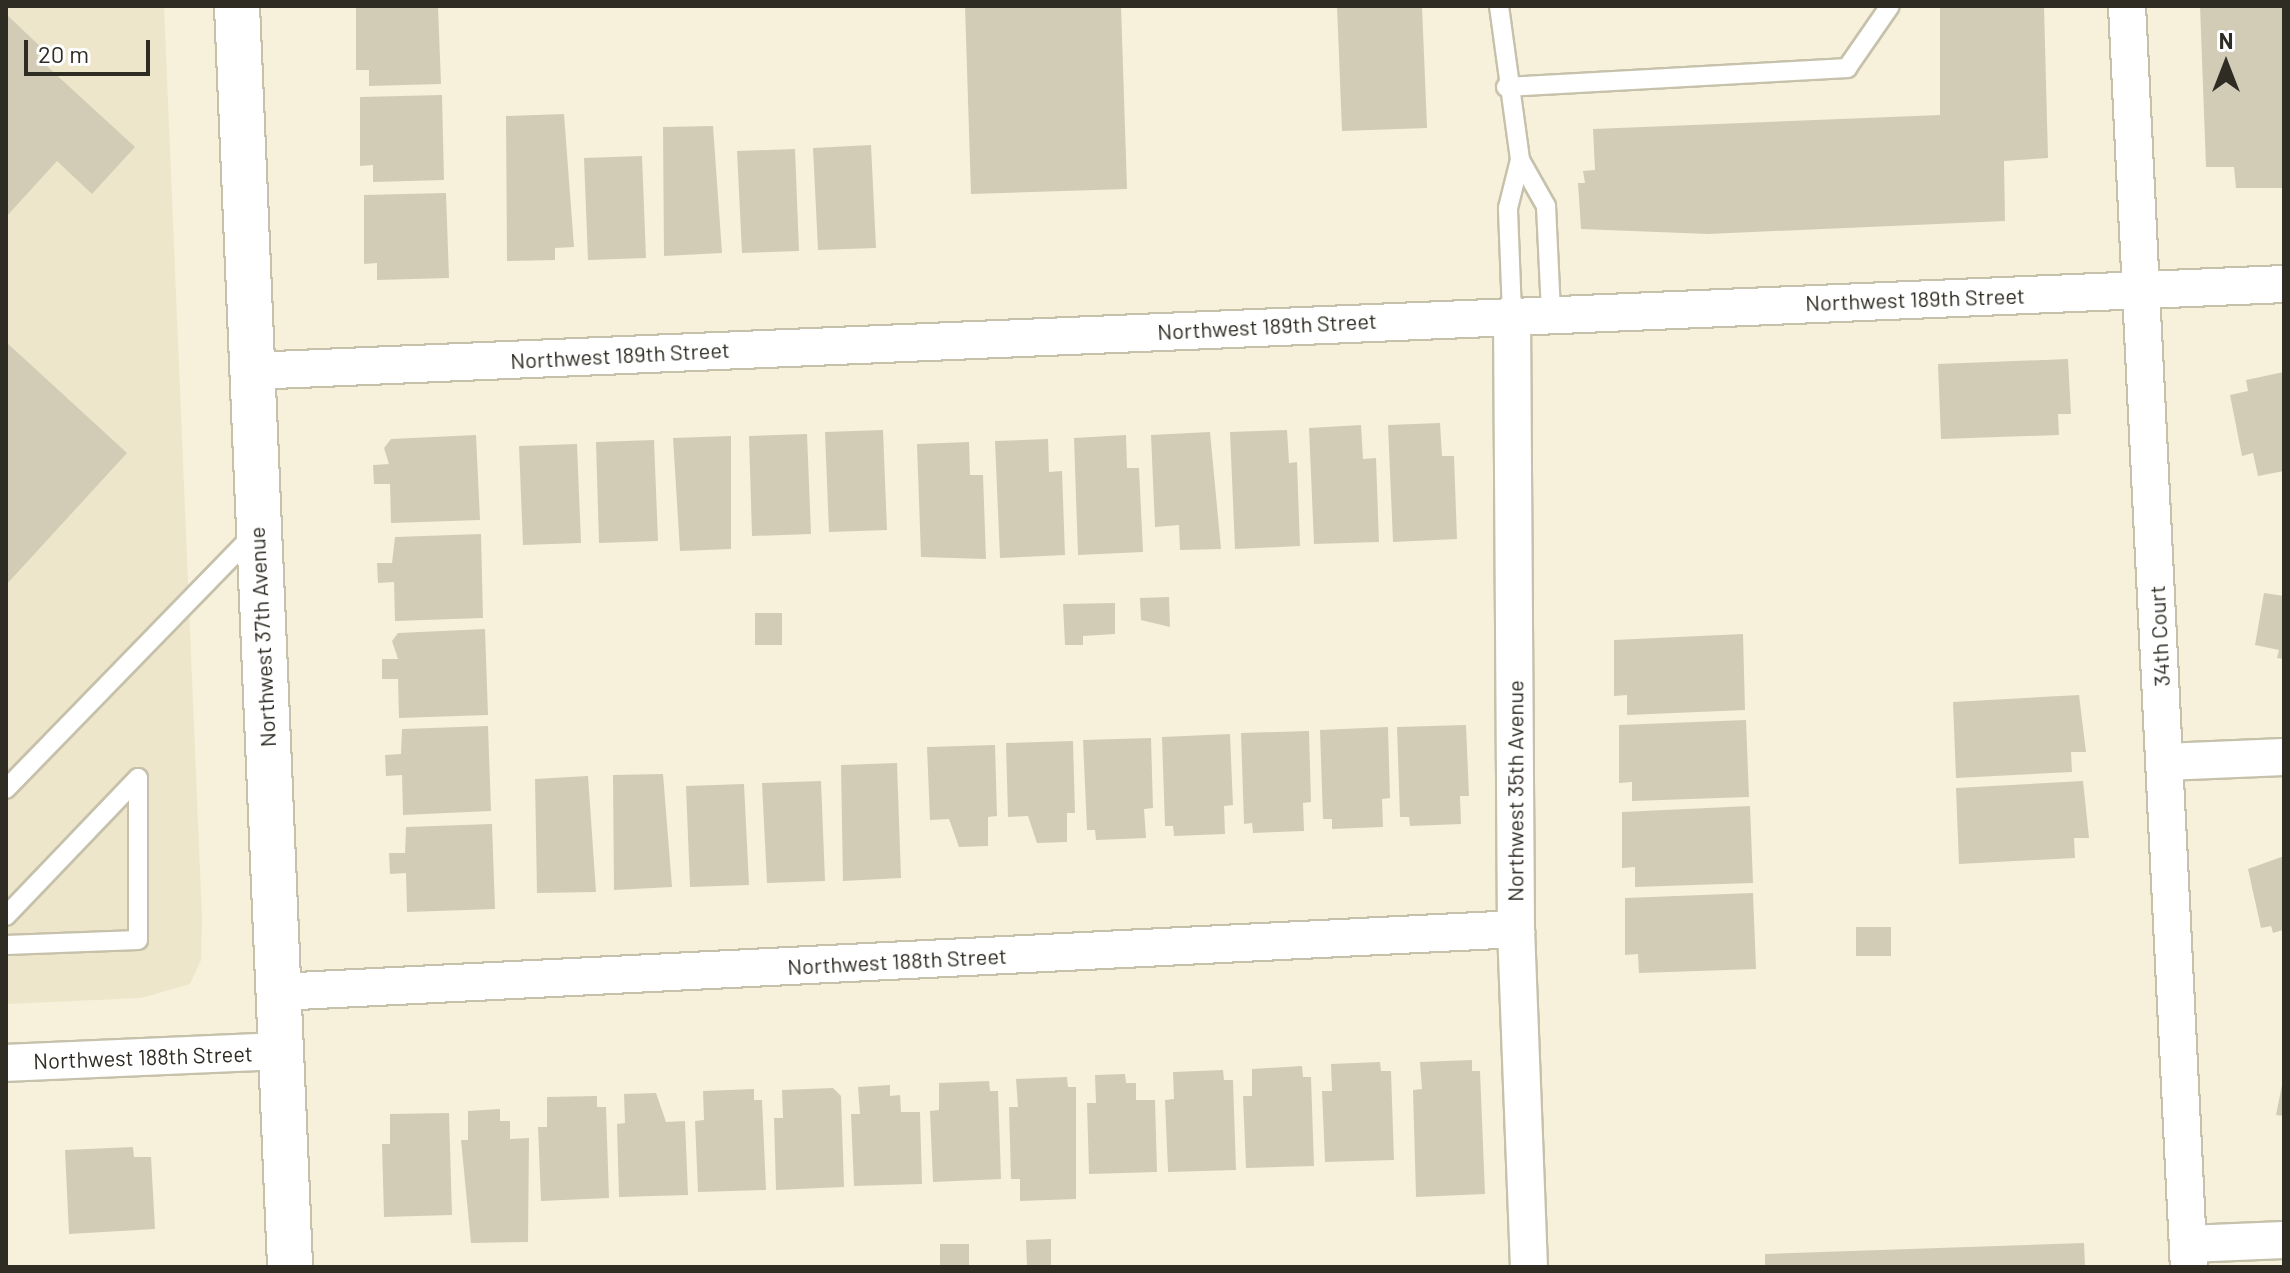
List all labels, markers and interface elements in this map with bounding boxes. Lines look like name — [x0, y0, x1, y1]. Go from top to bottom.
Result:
scale bar — [28, 24, 154, 74]
north arrow — [2186, 24, 2266, 104]
text: N — [2219, 27, 2233, 53]
text: 20 m — [38, 39, 89, 68]
street label: Northwest 189th Street — [1805, 282, 2025, 316]
street label: Northwest 189th Street — [1157, 307, 1377, 345]
street label: Northwest 189th Street — [510, 336, 730, 374]
street label: Northwest 37th Avenue — [243, 526, 281, 748]
street label: 34th Court — [2143, 585, 2175, 687]
street label: Northwest 35th Avenue — [1502, 680, 1528, 902]
street label: Northwest 188th Street — [787, 942, 1007, 980]
street label: Northwest 188th Street — [33, 1040, 253, 1074]

